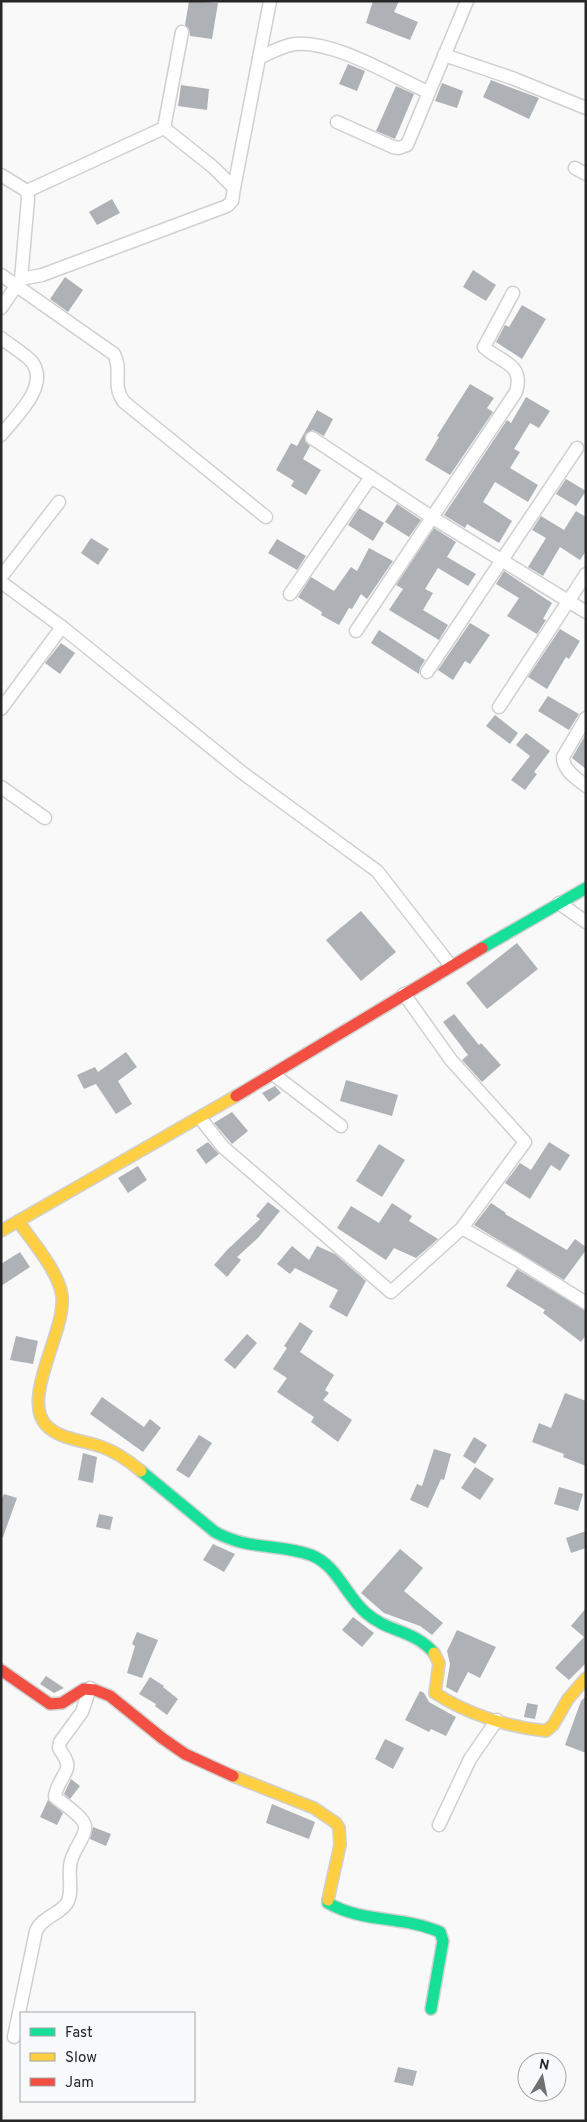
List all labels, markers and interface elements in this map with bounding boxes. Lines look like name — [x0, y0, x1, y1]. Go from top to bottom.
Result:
legend — [20, 2012, 195, 2102]
text: Fast — [65, 2024, 93, 2043]
text: Slow — [65, 2049, 97, 2068]
north arrow — [517, 2052, 567, 2102]
text: N — [538, 2056, 550, 2075]
text: Jam — [65, 2074, 94, 2093]

